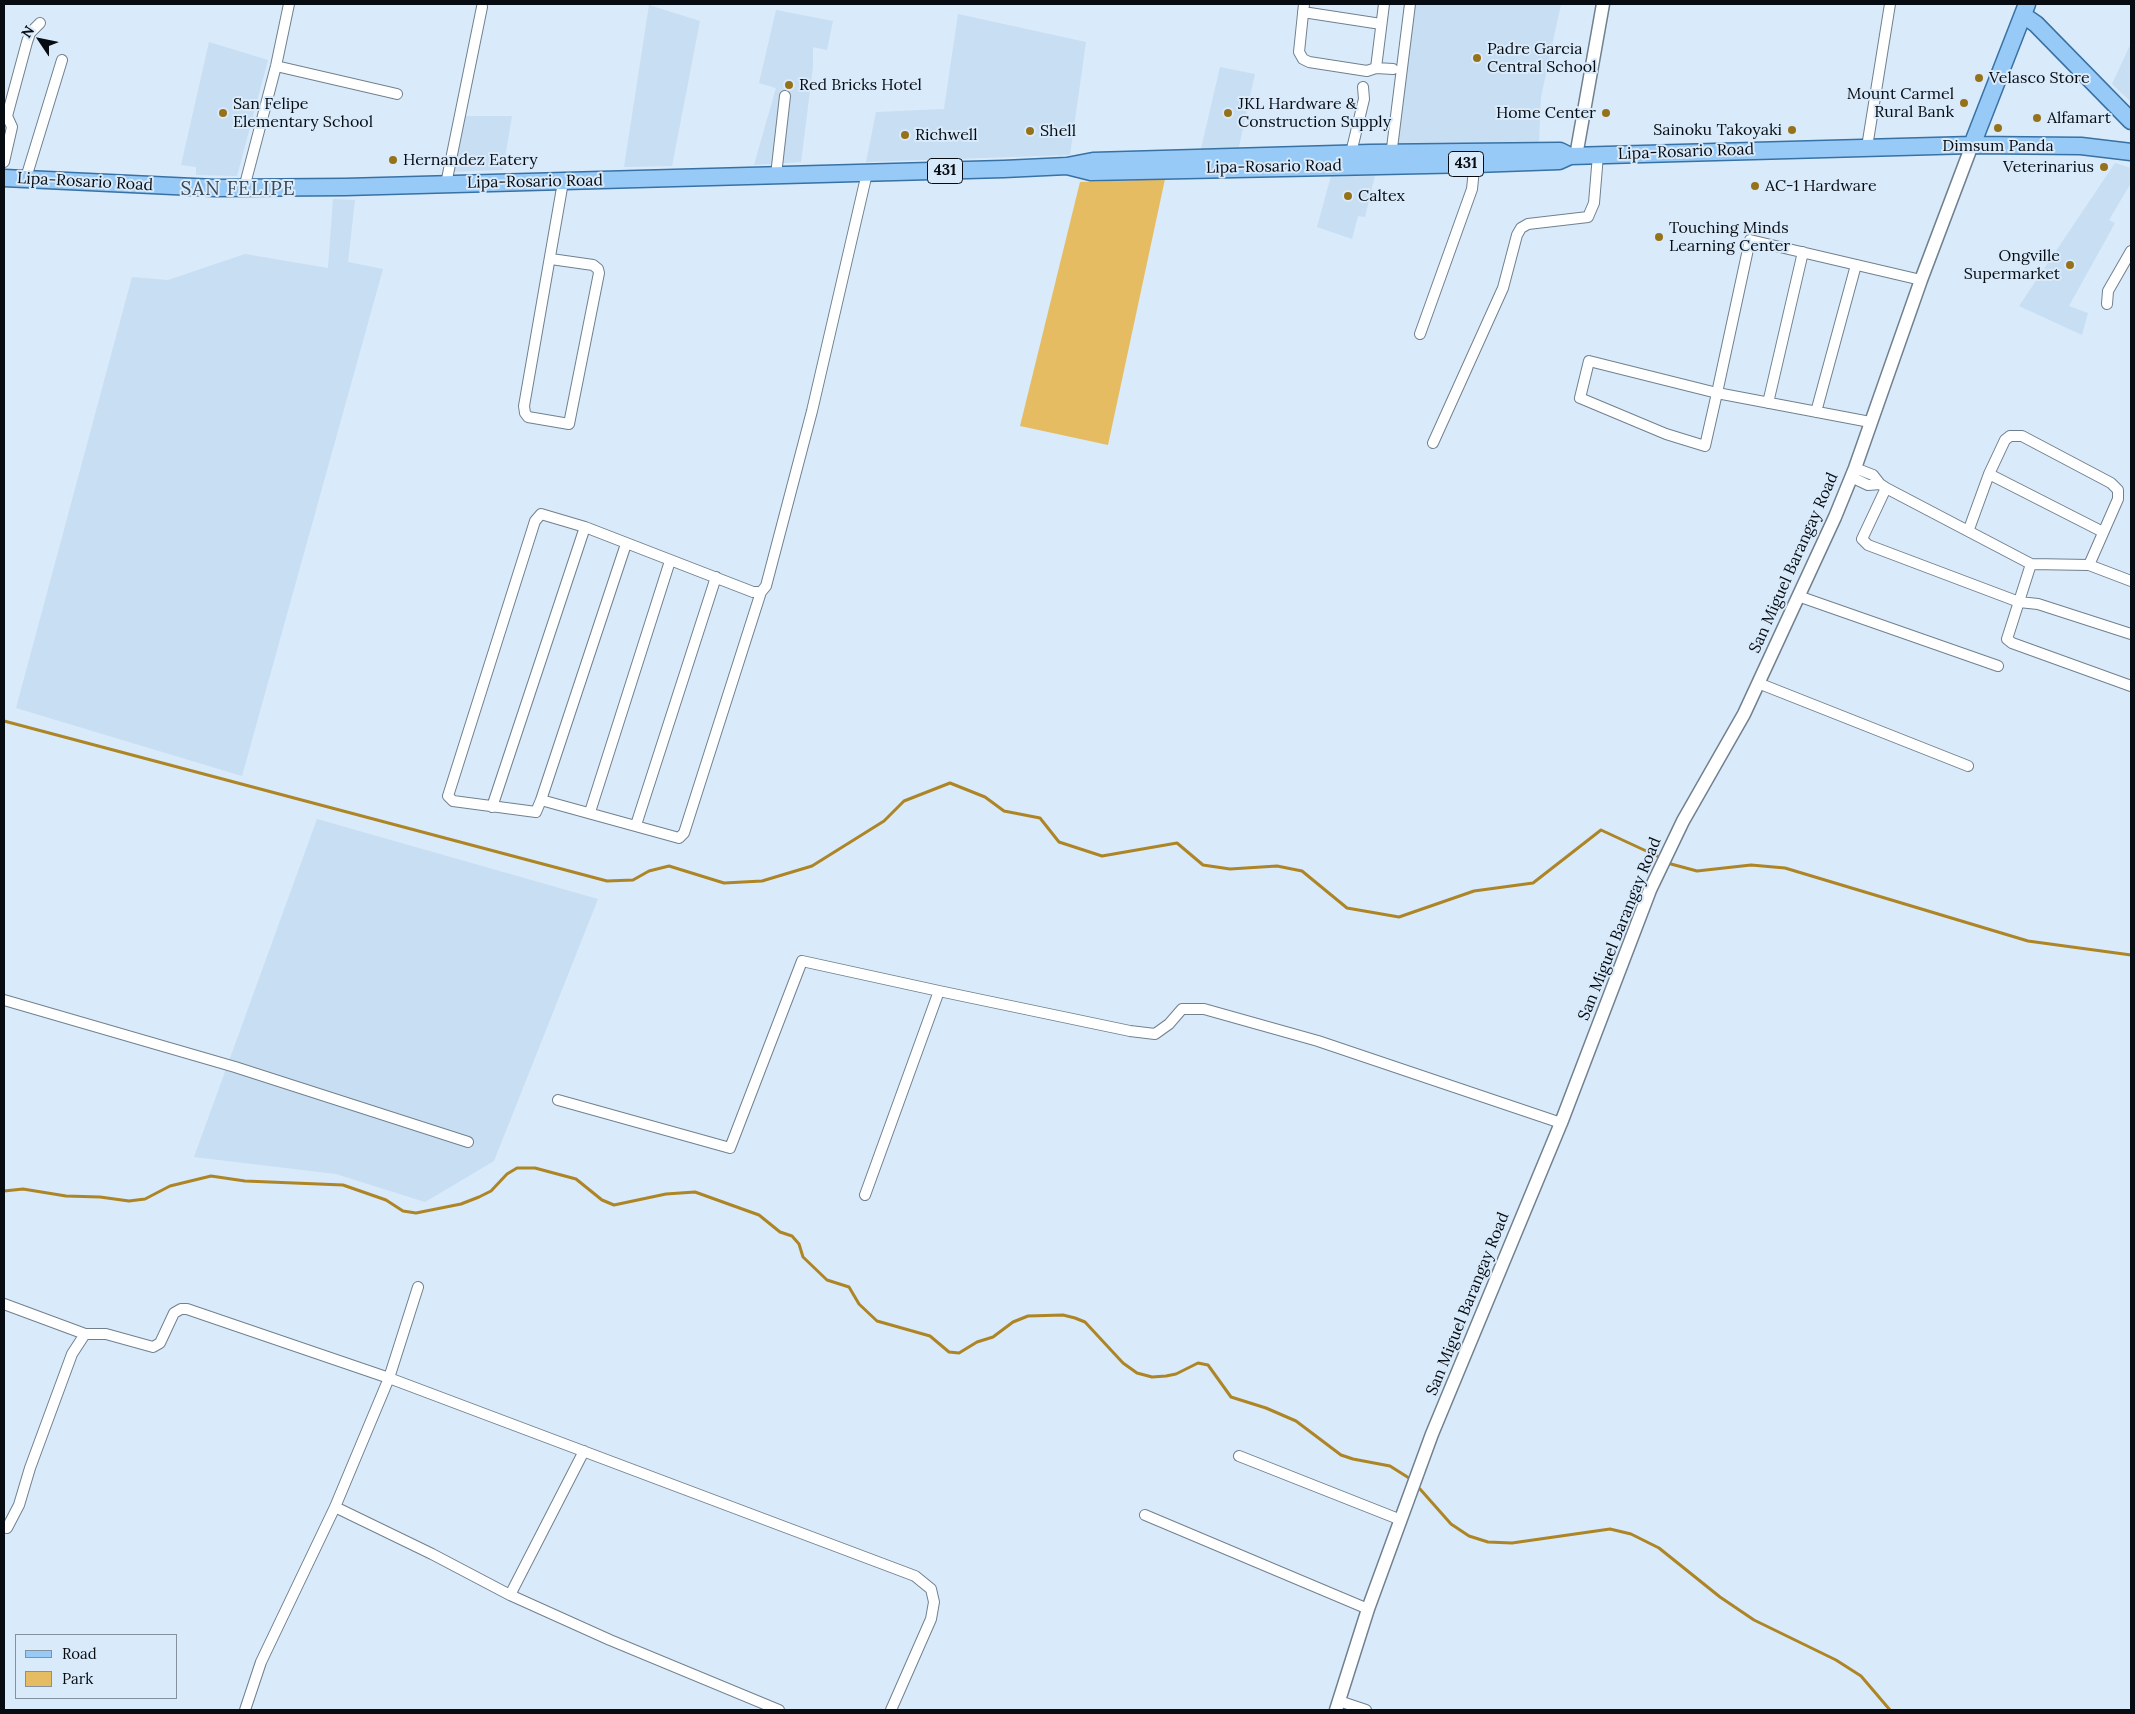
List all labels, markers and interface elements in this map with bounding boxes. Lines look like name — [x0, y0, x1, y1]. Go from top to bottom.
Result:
north arrow — [15, 15, 65, 65]
text: N — [17, 22, 38, 41]
place label: Padre Garcia Central School — [1487, 39, 1596, 77]
marker: Padre Garcia Central School — [1471, 52, 1483, 64]
place label: Velasco Store — [1989, 68, 2090, 88]
marker: Velasco Store — [1973, 72, 1985, 84]
place label: Red Bricks Hotel — [799, 75, 922, 95]
marker: Red Bricks Hotel — [783, 79, 795, 91]
place label: Mount Carmel Rural Bank — [1847, 84, 1954, 122]
place label: San Felipe Elementary School — [233, 94, 373, 132]
place label: JKL Hardware & Construction Supply — [1238, 94, 1391, 132]
marker: Mount Carmel Rural Bank — [1958, 97, 1970, 109]
place label: Home Center — [1496, 103, 1596, 123]
marker: San Felipe Elementary School — [217, 107, 229, 119]
marker: JKL Hardware & Construction Supply — [1222, 107, 1234, 119]
marker: Home Center — [1600, 107, 1612, 119]
place label: Alfamart — [2047, 108, 2111, 128]
marker: Alfamart — [2031, 112, 2043, 124]
place label: Sainoku Takoyaki — [1653, 120, 1782, 140]
place label: Shell — [1040, 121, 1076, 141]
marker: Dimsum Panda — [1992, 122, 2004, 134]
marker: Sainoku Takoyaki — [1786, 124, 1798, 136]
place label: Richwell — [915, 125, 978, 145]
marker: Shell — [1024, 125, 1036, 137]
marker: Richwell — [899, 129, 911, 141]
place label: Dimsum Panda — [1942, 136, 2054, 156]
street label: Lipa-Rosario Road — [1618, 140, 1754, 164]
place label: Hernandez Eatery — [403, 150, 538, 170]
road number: 431 — [1448, 152, 1484, 176]
marker: Hernandez Eatery — [387, 154, 399, 166]
street label: Lipa-Rosario Road — [1206, 156, 1342, 178]
place label: Veterinarius — [2003, 157, 2094, 177]
road number: 431 — [928, 158, 962, 184]
marker: Veterinarius — [2098, 161, 2110, 173]
street label: Lipa-Rosario Road — [16, 169, 154, 195]
street label: Lipa-Rosario Road — [467, 171, 603, 193]
place label: AC-1 Hardware — [1765, 176, 1877, 196]
district label: SAN FELIPE — [179, 179, 297, 201]
marker: AC-1 Hardware — [1749, 180, 1761, 192]
place label: Caltex — [1358, 186, 1405, 206]
marker: Caltex — [1342, 190, 1354, 202]
place label: Touching Minds Learning Center — [1669, 218, 1790, 256]
marker: Touching Minds Learning Center — [1653, 231, 1665, 243]
place label: Ongville Supermarket — [1964, 246, 2060, 284]
marker: Ongville Supermarket — [2064, 259, 2076, 271]
street label: San Miguel Barangay Road — [1745, 470, 1843, 656]
street label: San Miguel Barangay Road — [1574, 835, 1666, 1023]
street label: San Miguel Barangay Road — [1422, 1210, 1514, 1398]
legend — [15, 1634, 178, 1699]
text: Road — [62, 1644, 97, 1663]
text: Park — [62, 1669, 93, 1688]

